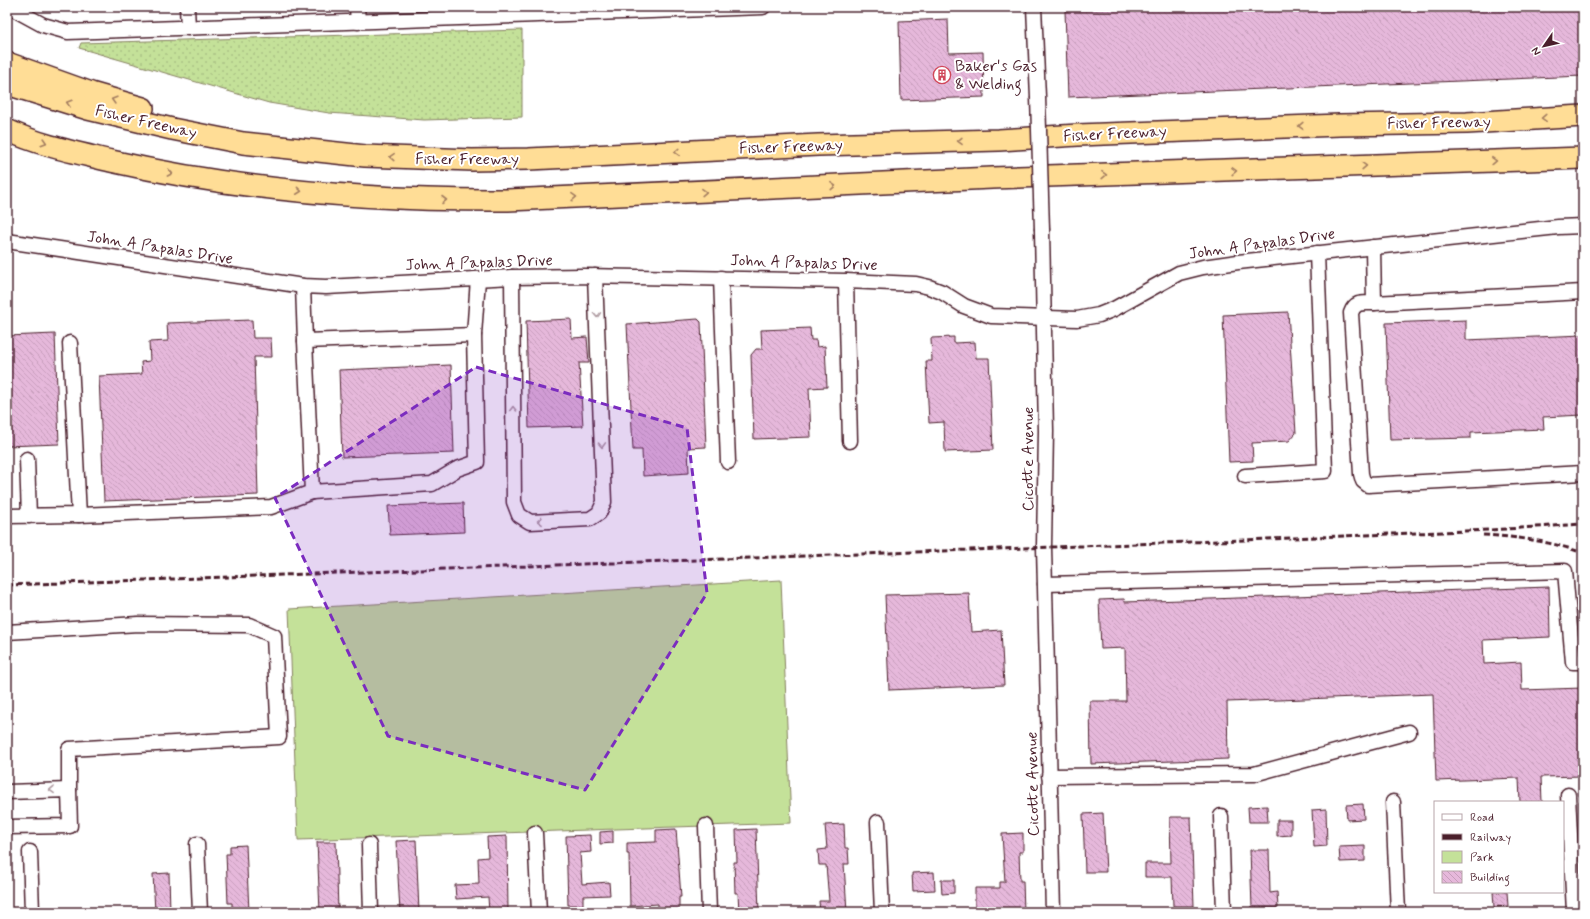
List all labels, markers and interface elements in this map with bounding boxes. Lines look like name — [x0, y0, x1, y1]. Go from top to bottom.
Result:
north arrow — [1524, 26, 1564, 66]
text: N — [1529, 44, 1544, 58]
place label: Baker's Gas & Welding — [955, 56, 1037, 96]
building icon: Baker's Gas & Welding — [932, 65, 952, 85]
one-way arrow — [111, 96, 118, 105]
one-way arrow — [66, 99, 73, 108]
street label: Fisher Freeway — [93, 100, 199, 144]
street label: Fisher Freeway — [1387, 112, 1491, 134]
one-way arrow — [1541, 114, 1547, 123]
street label: Fisher Freeway — [1063, 121, 1167, 147]
one-way arrow — [1298, 122, 1304, 131]
street label: Fisher Freeway — [739, 135, 843, 159]
one-way arrow — [957, 137, 963, 146]
one-way arrow — [40, 138, 47, 146]
one-way arrow — [674, 148, 680, 156]
street label: Fisher Freeway — [415, 149, 519, 170]
one-way arrow — [389, 153, 395, 162]
one-way arrow — [1491, 157, 1497, 165]
one-way arrow — [1361, 162, 1367, 170]
one-way arrow — [1231, 166, 1237, 175]
one-way arrow — [167, 169, 173, 177]
one-way arrow — [1101, 171, 1107, 180]
one-way arrow — [830, 182, 836, 191]
one-way arrow — [296, 186, 302, 195]
one-way arrow — [701, 188, 707, 196]
one-way arrow — [571, 193, 577, 202]
one-way arrow — [441, 196, 447, 204]
street label: John A Papalas Drive — [1187, 223, 1337, 265]
street label: John A Papalas Drive — [85, 226, 235, 270]
street label: John A Papalas Drive — [405, 250, 553, 276]
street label: John A Papalas Drive — [730, 250, 878, 276]
one-way arrow — [593, 312, 601, 318]
one-way arrow — [509, 406, 517, 412]
street label: Cicotte Avenue — [1018, 407, 1039, 511]
one-way arrow — [598, 442, 606, 448]
one-way arrow — [537, 517, 543, 526]
street label: Cicotte Avenue — [1022, 732, 1044, 836]
one-way arrow — [49, 786, 55, 794]
legend — [1434, 801, 1564, 893]
text: Road — [1470, 810, 1494, 826]
text: Railway — [1470, 830, 1512, 846]
text: Park — [1470, 850, 1494, 866]
text: Building — [1470, 870, 1510, 887]

